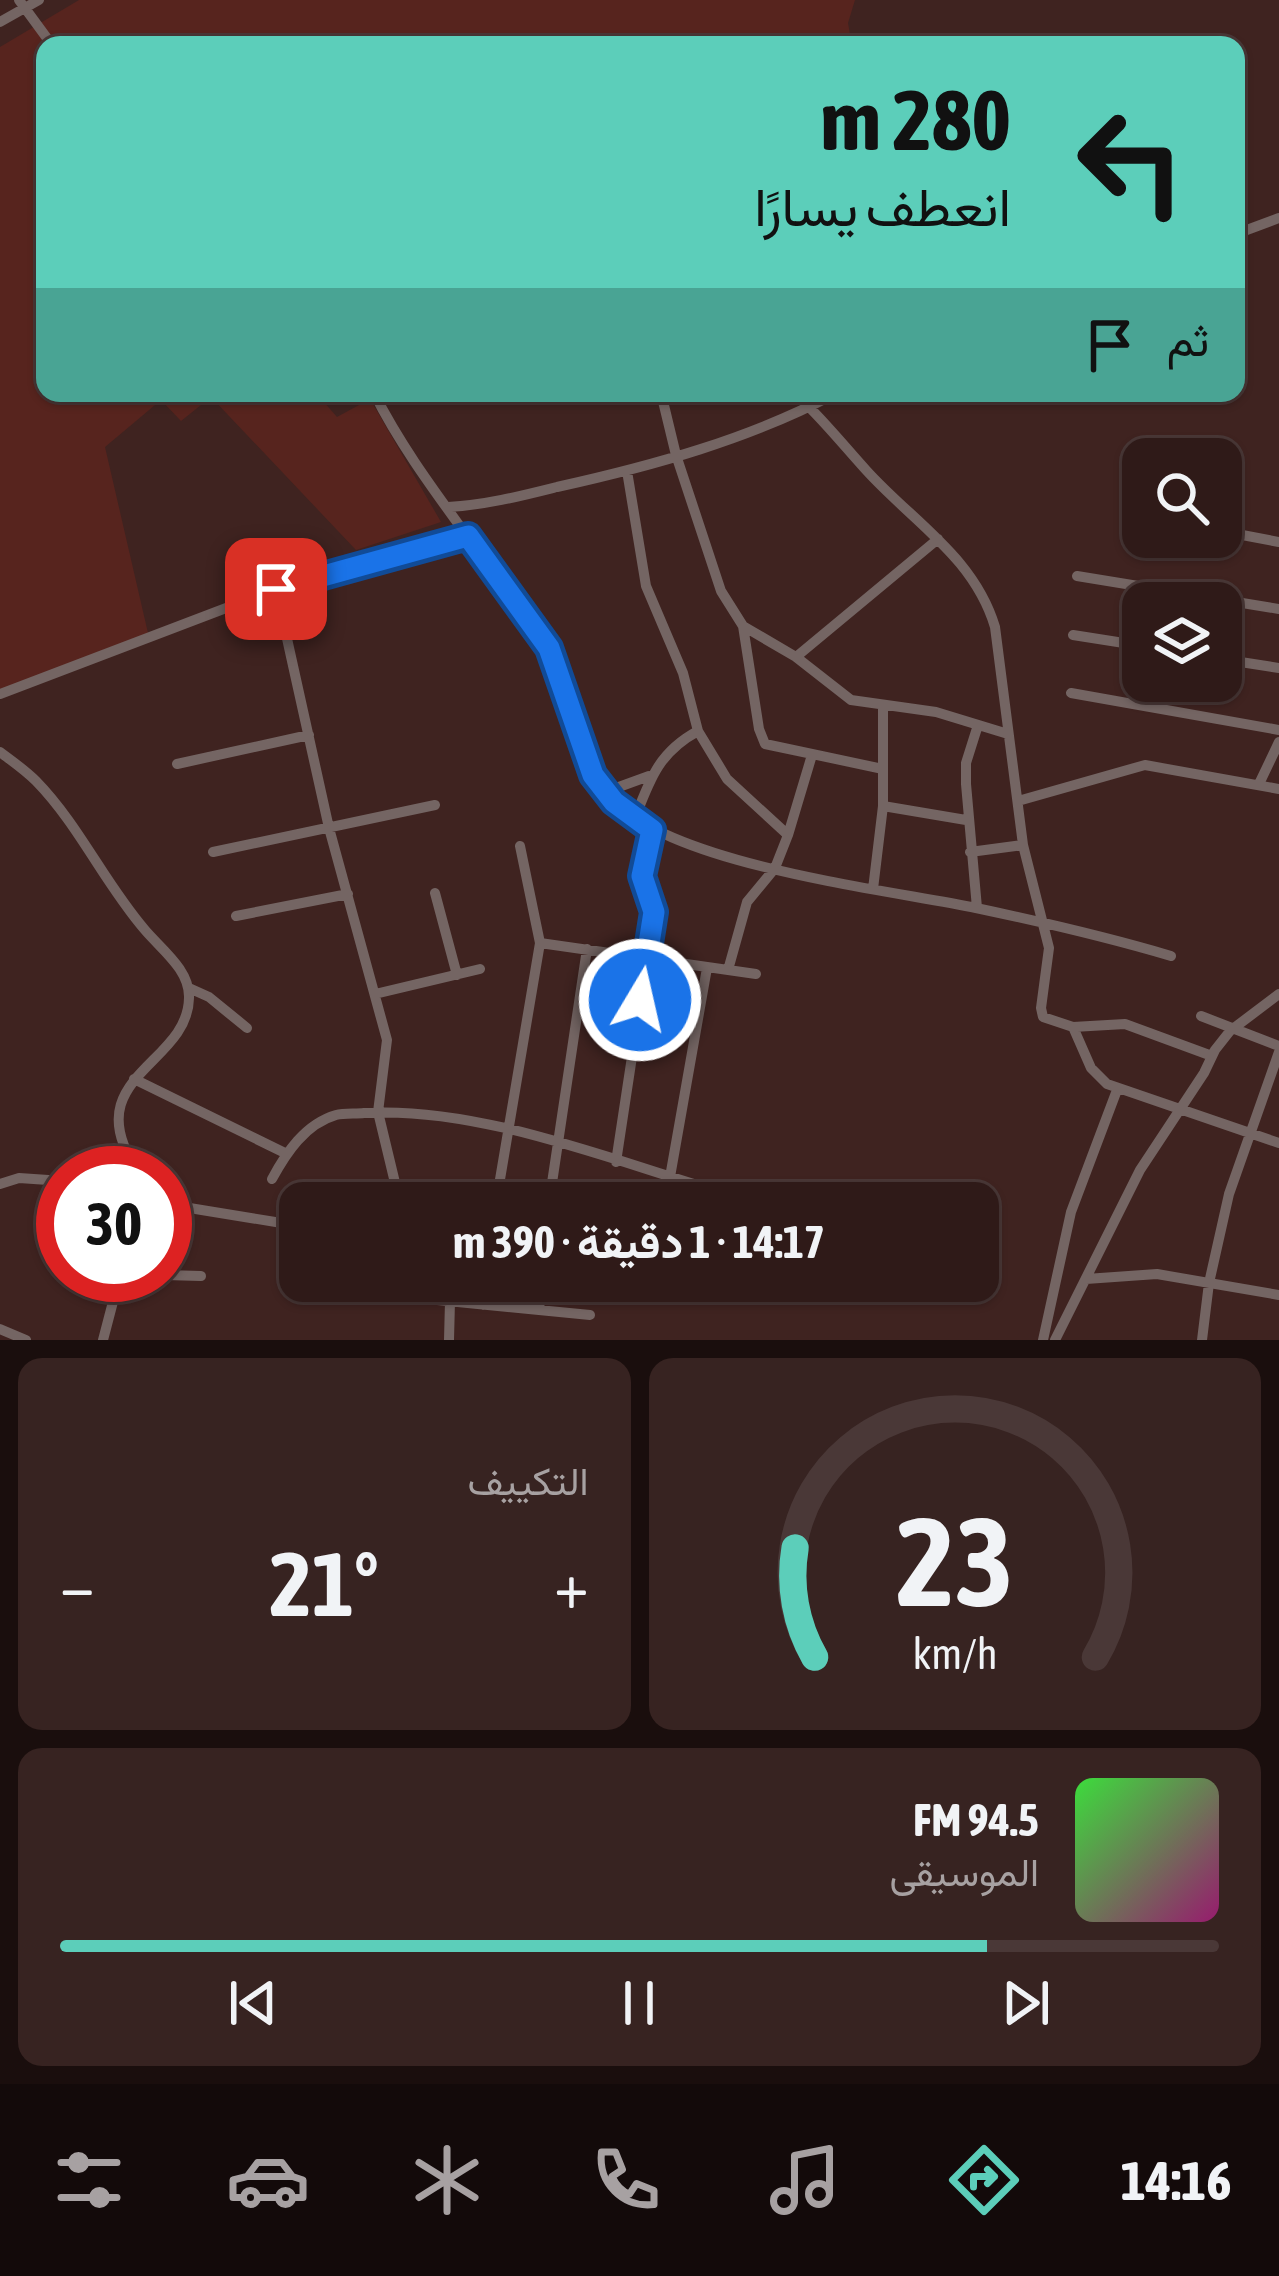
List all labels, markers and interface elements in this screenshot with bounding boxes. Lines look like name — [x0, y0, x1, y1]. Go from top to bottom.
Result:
text: 280 m — [821, 72, 1011, 168]
icon: left — [1053, 84, 1209, 240]
text: انعطف يسارًا — [754, 176, 1011, 237]
icon: arrive — [1077, 312, 1143, 378]
text: ثم — [1167, 314, 1209, 366]
map controls — [1122, 438, 1242, 702]
button: search — [1122, 438, 1242, 558]
pin — [225, 538, 327, 640]
icon: arrive — [243, 556, 309, 622]
button: layers — [1122, 582, 1242, 702]
position arrow — [577, 937, 703, 1063]
speed limit sign: 30 — [36, 1146, 192, 1302]
text: 14:17 · 1 دقيقة · 390 m — [453, 1216, 825, 1268]
text: التكييف — [468, 1459, 589, 1503]
text: 23 — [896, 1489, 1013, 1632]
text: 21° — [270, 1532, 379, 1635]
text: − — [60, 1546, 94, 1622]
text: + — [554, 1546, 588, 1622]
text: km/h — [912, 1629, 997, 1678]
text: 94.5 FM — [913, 1794, 1039, 1846]
text: الموسيقى — [889, 1850, 1039, 1894]
icon: previous — [220, 1970, 286, 2036]
icon: pause — [606, 1970, 672, 2036]
icon: next — [993, 1970, 1059, 2036]
icon: filters — [47, 2138, 131, 2222]
icon: car — [226, 2138, 310, 2222]
icon: climate — [405, 2138, 489, 2222]
icon: phone — [584, 2138, 668, 2222]
icon: music — [763, 2138, 847, 2222]
icon: directions — [942, 2138, 1026, 2222]
text: 14:16 — [1120, 2150, 1232, 2211]

